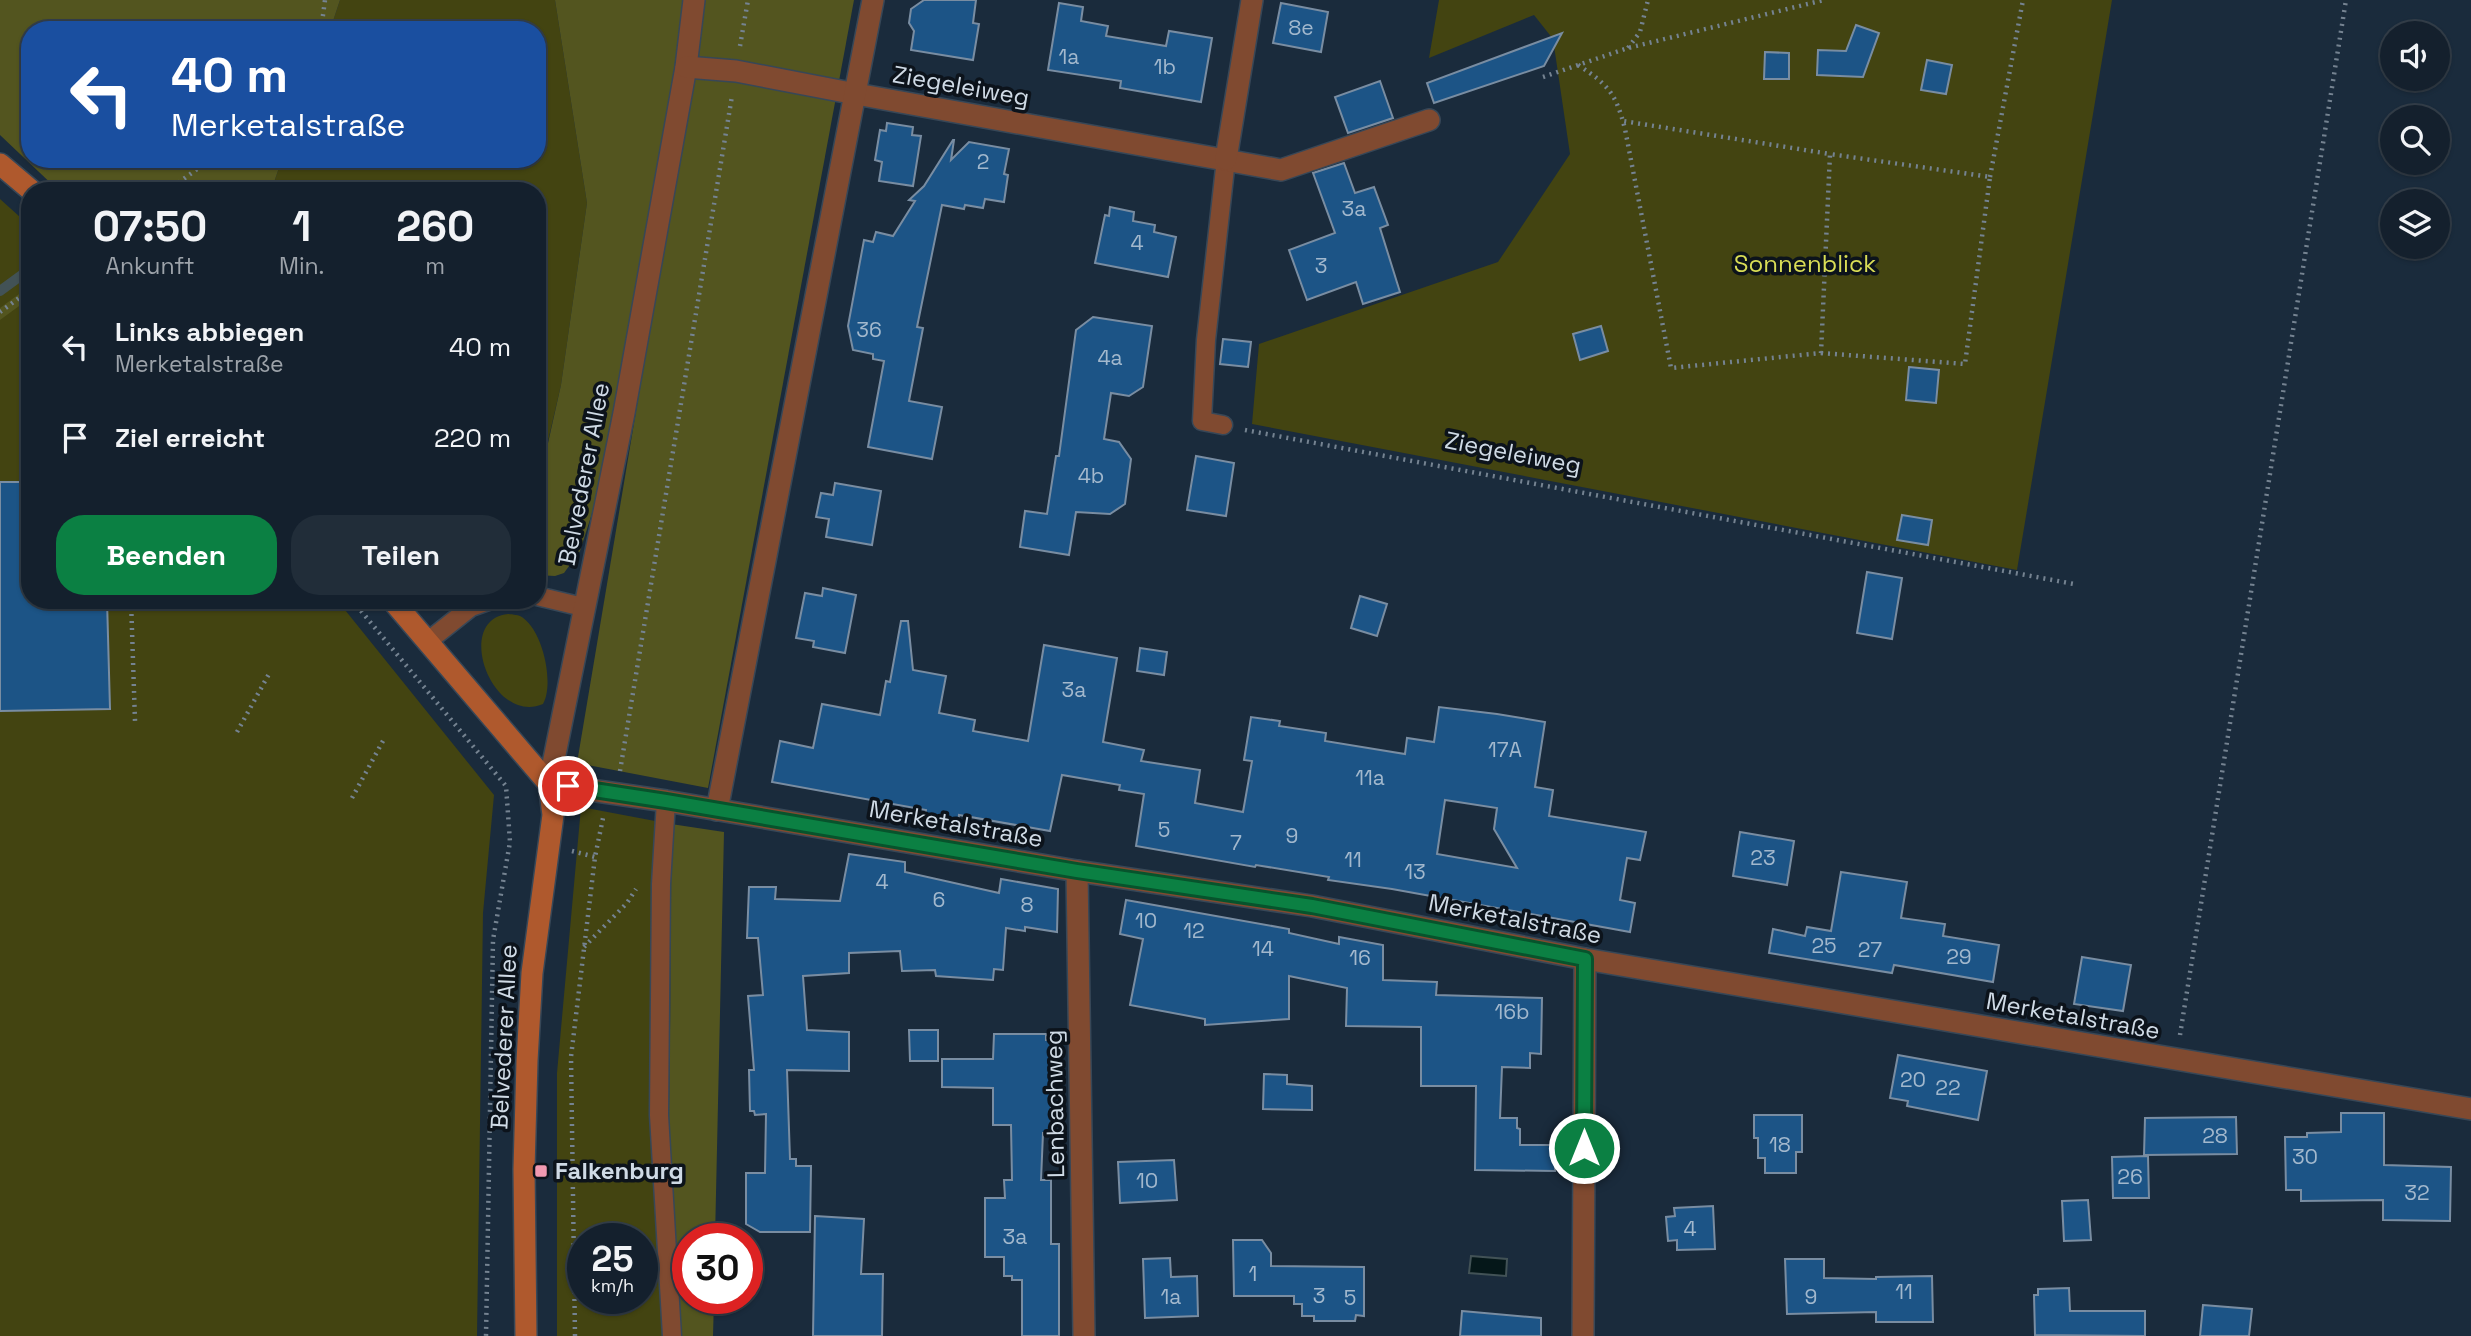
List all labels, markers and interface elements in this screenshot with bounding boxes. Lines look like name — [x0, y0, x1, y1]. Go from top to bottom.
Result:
house number: 8e — [1288, 14, 1314, 41]
map controls — [2380, 21, 2450, 259]
button: sound — [2380, 21, 2450, 91]
house number: 1a — [1059, 43, 1079, 70]
text: 40 m — [171, 44, 288, 106]
icon: left — [56, 49, 147, 140]
house number: 1b — [1154, 53, 1176, 80]
street label: Ziegeleiweg — [890, 58, 1032, 113]
text: Merketalstraße — [171, 105, 405, 145]
button: search — [2380, 105, 2450, 175]
house number: 2 — [977, 148, 989, 175]
button: layers — [2380, 189, 2450, 259]
house number: 3a — [1342, 195, 1366, 222]
text: 07:50 — [93, 200, 207, 253]
text: 1 — [292, 200, 311, 253]
text: 260 — [396, 200, 474, 253]
house number: 4 — [1130, 229, 1144, 256]
park label: Sonnenblick — [1734, 248, 1876, 279]
text: Ankunft — [105, 251, 195, 281]
text: Min. — [279, 251, 324, 281]
text: m — [425, 251, 445, 281]
house number: 3 — [1315, 252, 1327, 279]
text: Links abbiegen — [115, 315, 304, 349]
house number: 36 — [856, 316, 882, 343]
icon: left — [56, 328, 94, 366]
text: 40 m — [449, 330, 511, 364]
house number: 4a — [1097, 344, 1123, 371]
text: Merketalstraße — [115, 349, 284, 379]
street label: Belvederer Allee — [551, 380, 616, 568]
icon: arrive — [56, 419, 94, 457]
text: Ziel erreicht — [115, 421, 265, 455]
text: 220 m — [434, 421, 511, 455]
street label: Ziegeleiweg — [1442, 424, 1584, 481]
house number: 4b — [1078, 462, 1104, 489]
button: Beenden — [56, 515, 277, 595]
button: Teilen — [291, 515, 511, 595]
house number: 3a — [1062, 676, 1086, 703]
house number: 17A — [1488, 736, 1522, 763]
pin — [538, 756, 598, 816]
house number: 11a — [1355, 764, 1385, 791]
icon: arrive — [549, 767, 587, 805]
street label: Merketalstraße — [867, 793, 1045, 854]
house number: 5 — [1158, 816, 1170, 843]
house number: 9 — [1286, 822, 1298, 849]
house number: 7 — [1230, 829, 1242, 856]
house number: 23 — [1750, 844, 1776, 871]
house number: 11 — [1344, 846, 1362, 873]
house number: 13 — [1404, 858, 1426, 885]
house number: 4 — [875, 868, 889, 895]
house number: 6 — [933, 886, 945, 913]
street label: Merketalstraße — [1426, 887, 1604, 950]
house number: 8 — [1020, 891, 1034, 918]
house number: 10 — [1135, 907, 1157, 934]
house number: 12 — [1183, 917, 1205, 944]
house number: 25 — [1811, 932, 1837, 959]
house number: 14 — [1252, 935, 1274, 962]
house number: 27 — [1858, 936, 1882, 963]
house number: 29 — [1946, 943, 1972, 970]
street label: Belvederer Allee — [483, 944, 524, 1130]
house number: 16 — [1349, 944, 1371, 971]
street label: Merketalstraße — [1984, 985, 2162, 1046]
house number: 16b — [1494, 998, 1530, 1025]
street label: Lenbachweg — [1038, 1030, 1071, 1178]
house number: 20 — [1900, 1066, 1926, 1093]
house number: 22 — [1935, 1074, 1961, 1101]
position arrow — [1547, 1111, 1621, 1185]
house number: 28 — [2202, 1122, 2228, 1149]
house number: 18 — [1769, 1131, 1791, 1158]
house number: 30 — [2292, 1143, 2318, 1170]
place label: Falkenburg — [555, 1155, 684, 1186]
marker: Falkenburg — [533, 1163, 549, 1179]
house number: 26 — [2117, 1163, 2143, 1190]
house number: 10 — [1136, 1167, 1158, 1194]
house number: 32 — [2404, 1179, 2430, 1206]
house number: 4 — [1683, 1215, 1697, 1242]
speed limit sign: 30 — [672, 1223, 763, 1314]
house number: 3a — [1003, 1223, 1027, 1250]
text: 25 — [592, 1237, 633, 1281]
house number: 1 — [1249, 1260, 1257, 1287]
text: km/h — [591, 1274, 634, 1297]
house number: 11 — [1895, 1278, 1913, 1305]
house number: 3 — [1313, 1282, 1325, 1309]
house number: 1a — [1161, 1283, 1181, 1310]
house number: 9 — [1805, 1283, 1817, 1310]
house number: 5 — [1344, 1284, 1356, 1311]

